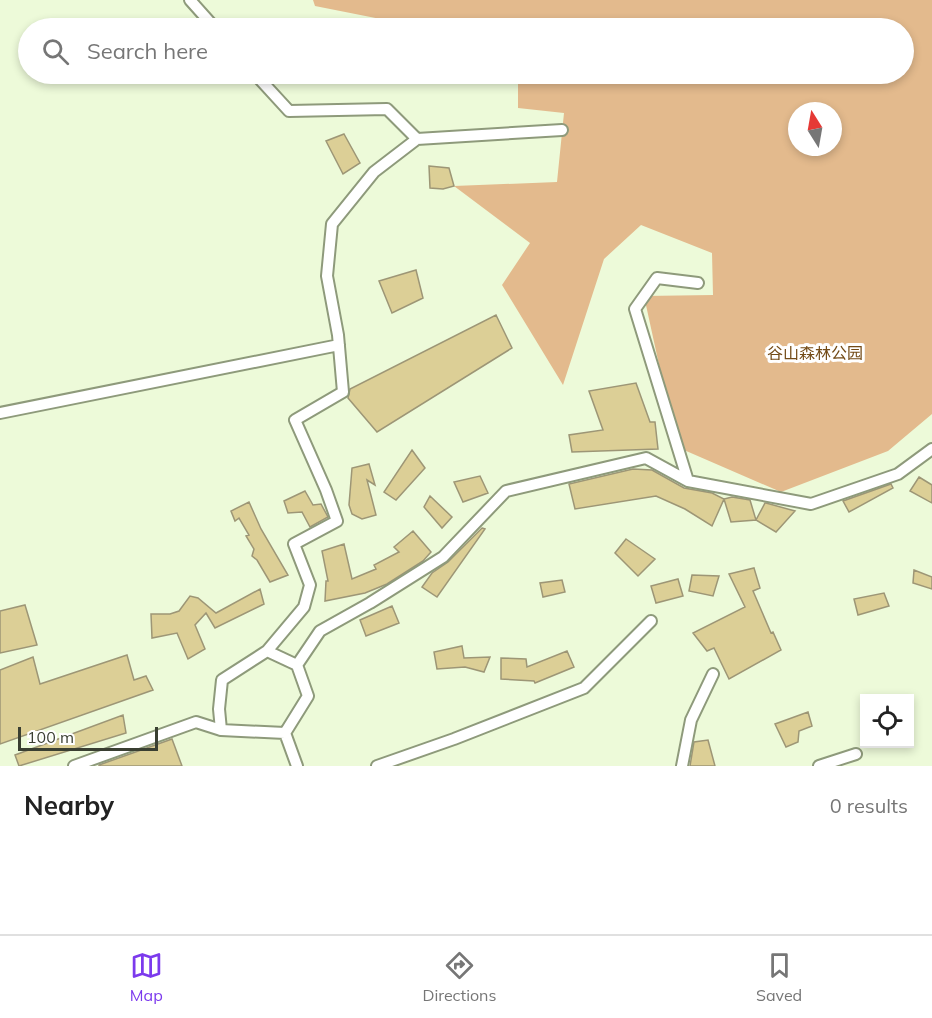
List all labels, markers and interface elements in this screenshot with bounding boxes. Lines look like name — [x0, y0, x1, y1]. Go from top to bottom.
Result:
search box — [18, 18, 914, 84]
icon: search — [39, 35, 72, 68]
text: Search here — [87, 37, 208, 65]
north arrow — [788, 102, 842, 156]
park label: 谷山森林公园 — [767, 343, 863, 363]
map controls — [860, 694, 914, 748]
button: locate — [860, 694, 914, 748]
scale bar — [18, 724, 158, 752]
text: 100 m — [27, 727, 74, 747]
text: Nearby — [24, 789, 114, 822]
text: 0 results — [830, 793, 908, 818]
tab: Map — [130, 949, 163, 1005]
tab: Directions — [422, 949, 496, 1005]
tab: Saved — [756, 949, 802, 1005]

